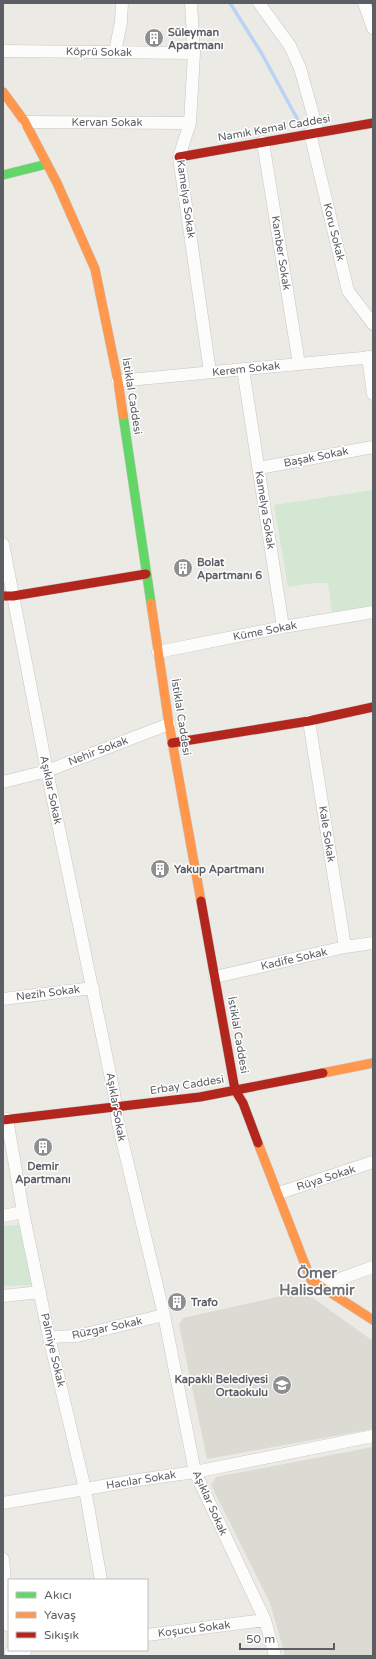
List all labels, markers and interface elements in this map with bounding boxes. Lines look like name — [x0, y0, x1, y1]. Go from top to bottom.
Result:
place label: Süleyman Apartmanı — [168, 26, 224, 53]
building icon: Süleyman Apartmanı — [143, 27, 165, 49]
street label: Köprü Sokak — [66, 45, 132, 59]
street label: Namık Kemal Caddesi — [217, 112, 331, 144]
street label: Kervan Sokak — [72, 116, 142, 129]
street label: Kamelya Sokak — [174, 159, 198, 239]
street label: Koru Sokak — [321, 202, 347, 262]
street label: Kamber Sokak — [269, 215, 293, 291]
street label: İstiklal Caddesi — [120, 357, 144, 435]
street label: Kerem Sokak — [211, 359, 281, 379]
street label: Başak Sokak — [283, 444, 349, 470]
street label: Kamelya Sokak — [252, 470, 278, 550]
place label: Bolat Apartmanı 6 — [197, 556, 262, 583]
building icon: Bolat Apartmanı 6 — [172, 557, 194, 579]
street label: Küme Sokak — [232, 618, 298, 644]
street label: İstiklal Caddesi — [169, 678, 193, 756]
street label: Nehir Sokak — [66, 734, 130, 768]
street label: Aşıklar Sokak — [37, 755, 65, 825]
street label: Kale Sokak — [316, 805, 338, 863]
building icon: Yakup Apartmanı — [149, 858, 171, 880]
place label: Yakup Apartmanı — [174, 863, 264, 877]
street label: Kadife Sokak — [260, 945, 328, 973]
street label: Nezih Sokak — [15, 983, 81, 1003]
street label: İstiklal Caddesi — [225, 996, 251, 1074]
street label: Aşıklar Sokak — [104, 1072, 128, 1142]
street label: Erbay Caddesi — [149, 1073, 225, 1097]
building icon: Demir Apartmanı — [32, 1136, 54, 1158]
place label: Demir Apartmanı — [15, 1160, 71, 1187]
street label: Rüya Sokak — [295, 1162, 357, 1194]
district label: Ömer Halisdemir — [279, 1264, 355, 1299]
building icon: Trafo — [166, 1291, 188, 1313]
place label: Trafo — [190, 1296, 218, 1309]
street label: Palmiye Sokak — [38, 1312, 68, 1388]
street label: Rüzgar Sokak — [71, 1314, 143, 1342]
place label: Kapaklı Belediyesi Ortaokulu — [174, 1373, 268, 1399]
school or university icon: Kapaklı Belediyesi Ortaokulu — [271, 1374, 293, 1396]
street label: Hacılar Sokak — [105, 1468, 177, 1492]
street label: Aşıklar Sokak — [190, 1468, 230, 1538]
legend — [8, 1579, 148, 1651]
text: Akıcı — [44, 1588, 72, 1602]
text: Yavaş — [44, 1608, 76, 1622]
street label: Koşucu Sokak — [157, 1618, 231, 1640]
scale bar — [240, 1625, 334, 1651]
text: Sıkışık — [44, 1628, 80, 1642]
text: 50 m — [246, 1632, 275, 1646]

